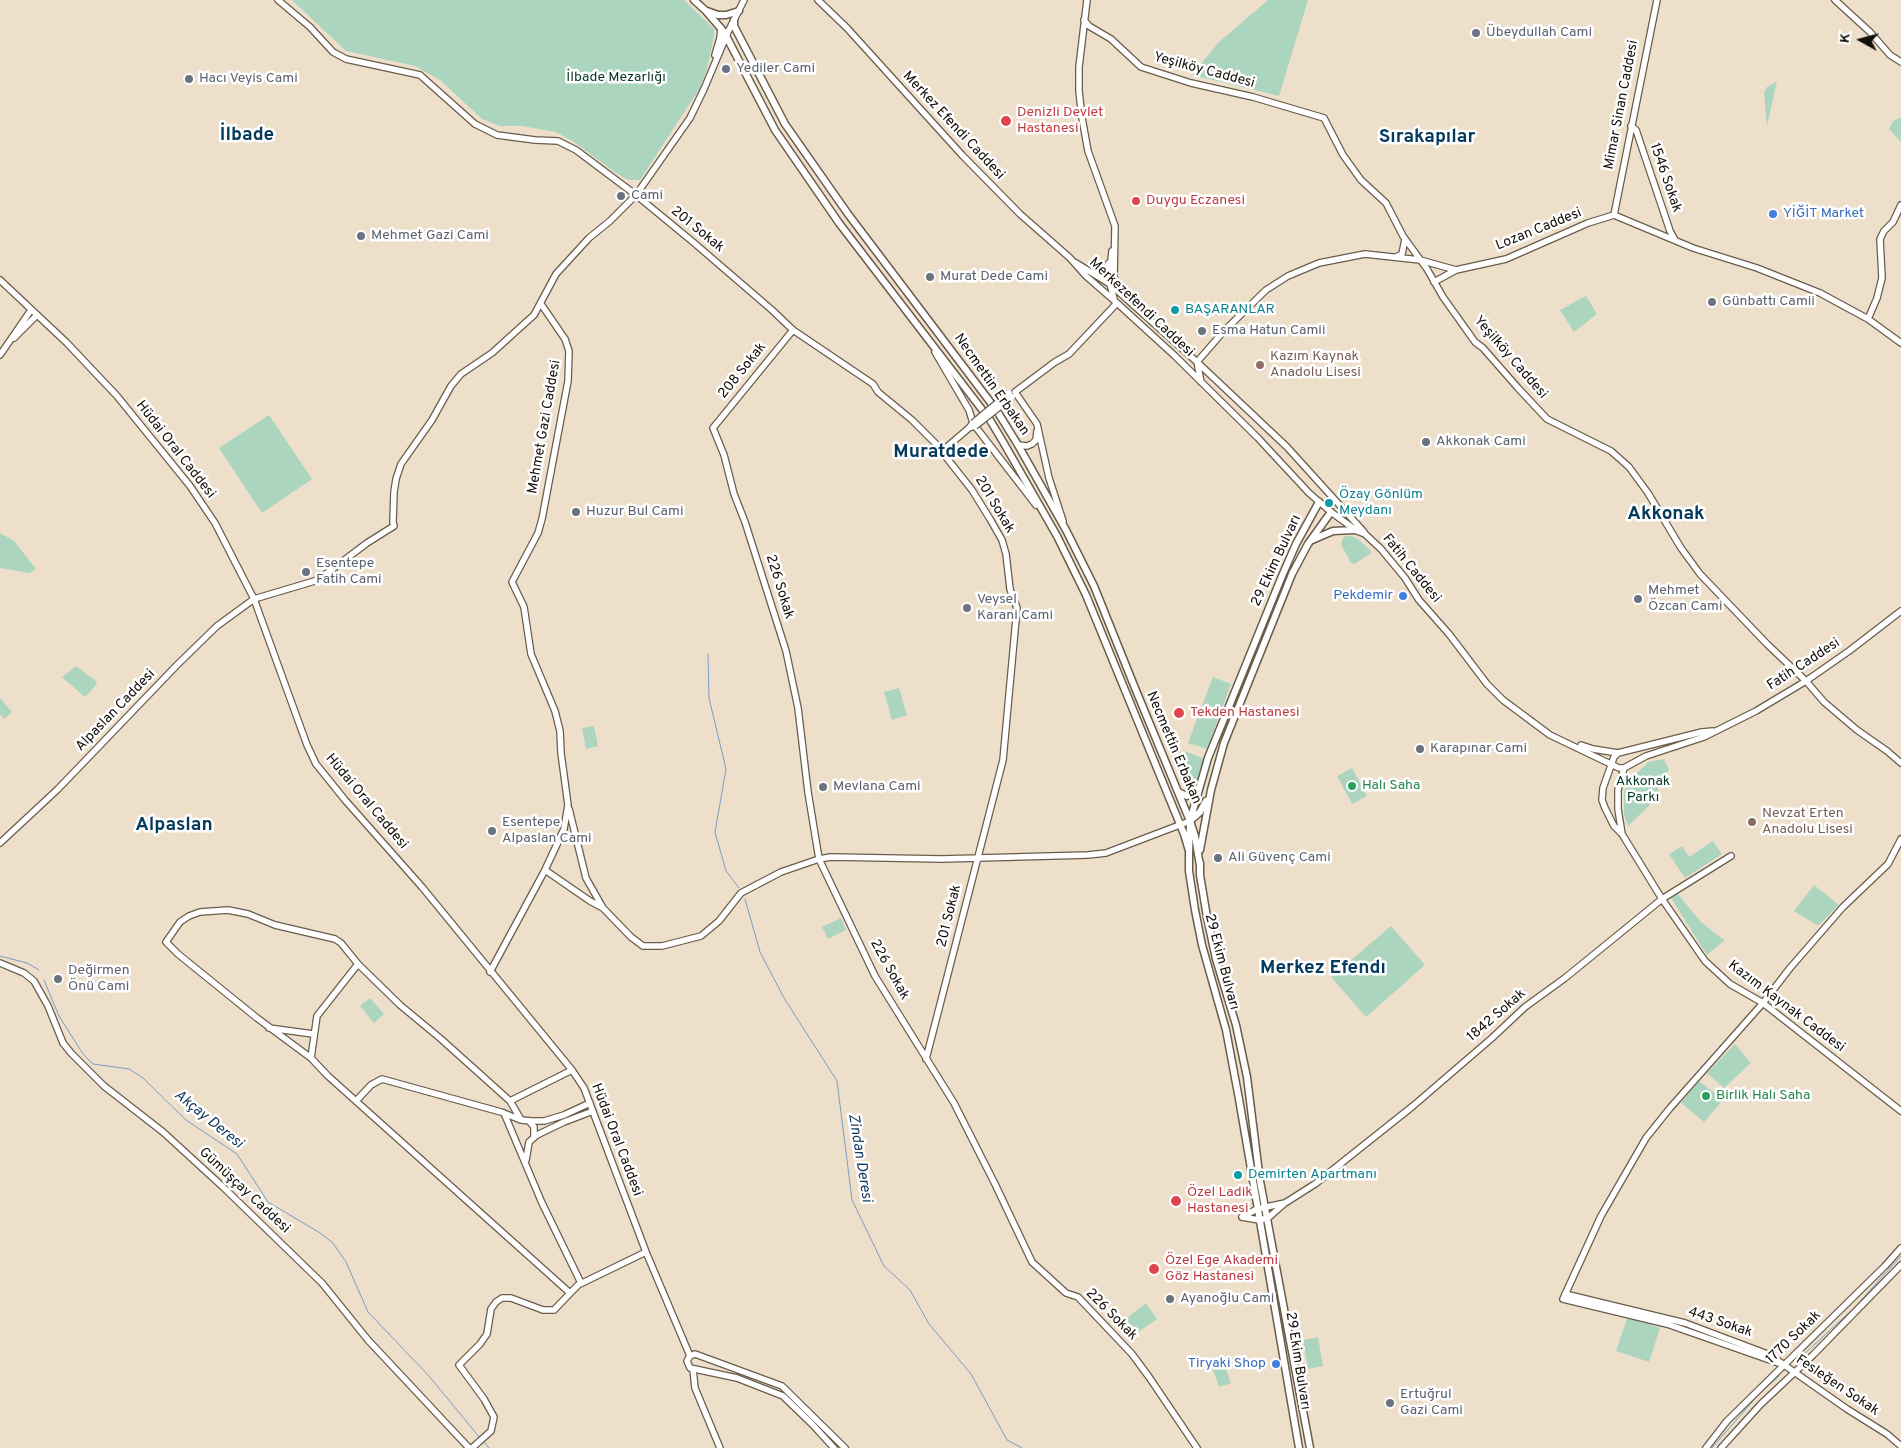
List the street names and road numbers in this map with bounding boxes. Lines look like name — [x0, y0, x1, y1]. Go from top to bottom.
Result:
street label: Mimar Sinan Caddesi — [1601, 39, 1643, 171]
street label: Yeşilköy Caddesi — [1152, 49, 1256, 93]
street label: Merkez Efendi Caddesi — [898, 68, 1008, 184]
street label: 1546 Sokak — [1645, 141, 1685, 215]
street label: 201 Sokak — [667, 203, 727, 257]
street label: Lozan Caddesi — [1494, 205, 1584, 255]
street label: Merkezefendi Caddesi — [1085, 255, 1197, 361]
street label: Yeşilköy Caddesi — [1470, 313, 1550, 403]
street label: Necmettin Erbakan — [950, 331, 1032, 439]
street label: 208 Sokak — [715, 340, 771, 402]
street label: Mehmet Gazi Caddesi — [525, 359, 565, 495]
street label: Hüdai Oral Caddesi — [132, 398, 218, 502]
street label: 201 Sokak — [970, 473, 1018, 537]
street label: 29 Ekim Bulvarı — [1249, 513, 1305, 609]
street label: Fatih Caddesi — [1378, 531, 1444, 607]
street label: 226 Sokak — [761, 553, 797, 621]
street label: Fatih Caddesi — [1764, 635, 1844, 695]
street label: Alpaslan Caddesi — [73, 667, 159, 755]
street label: Necmettin Erbakan — [1142, 689, 1204, 807]
street label: Hüdai Oral Caddesi — [321, 751, 411, 853]
street label: 201 Sokak — [934, 883, 966, 949]
street label: 29 Ekim Bulvarı — [1200, 912, 1242, 1012]
street label: 226 Sokak — [866, 937, 912, 1003]
street label: Kazım Kaynak Caddesi — [1724, 958, 1848, 1056]
street label: 1842 Sokak — [1464, 986, 1530, 1046]
street label: Hüdai Oral Caddesi — [587, 1081, 645, 1199]
street label: Gümüşçay Caddesi — [195, 1144, 293, 1238]
street label: 226 Sokak — [1082, 1286, 1140, 1344]
street label: 443 Sokak — [1686, 1304, 1754, 1342]
street label: 1770 Sokak — [1763, 1308, 1825, 1368]
street label: 29 Ekim Bulvarı — [1281, 1311, 1313, 1411]
street label: Fesleğen Sokak — [1792, 1352, 1882, 1420]

